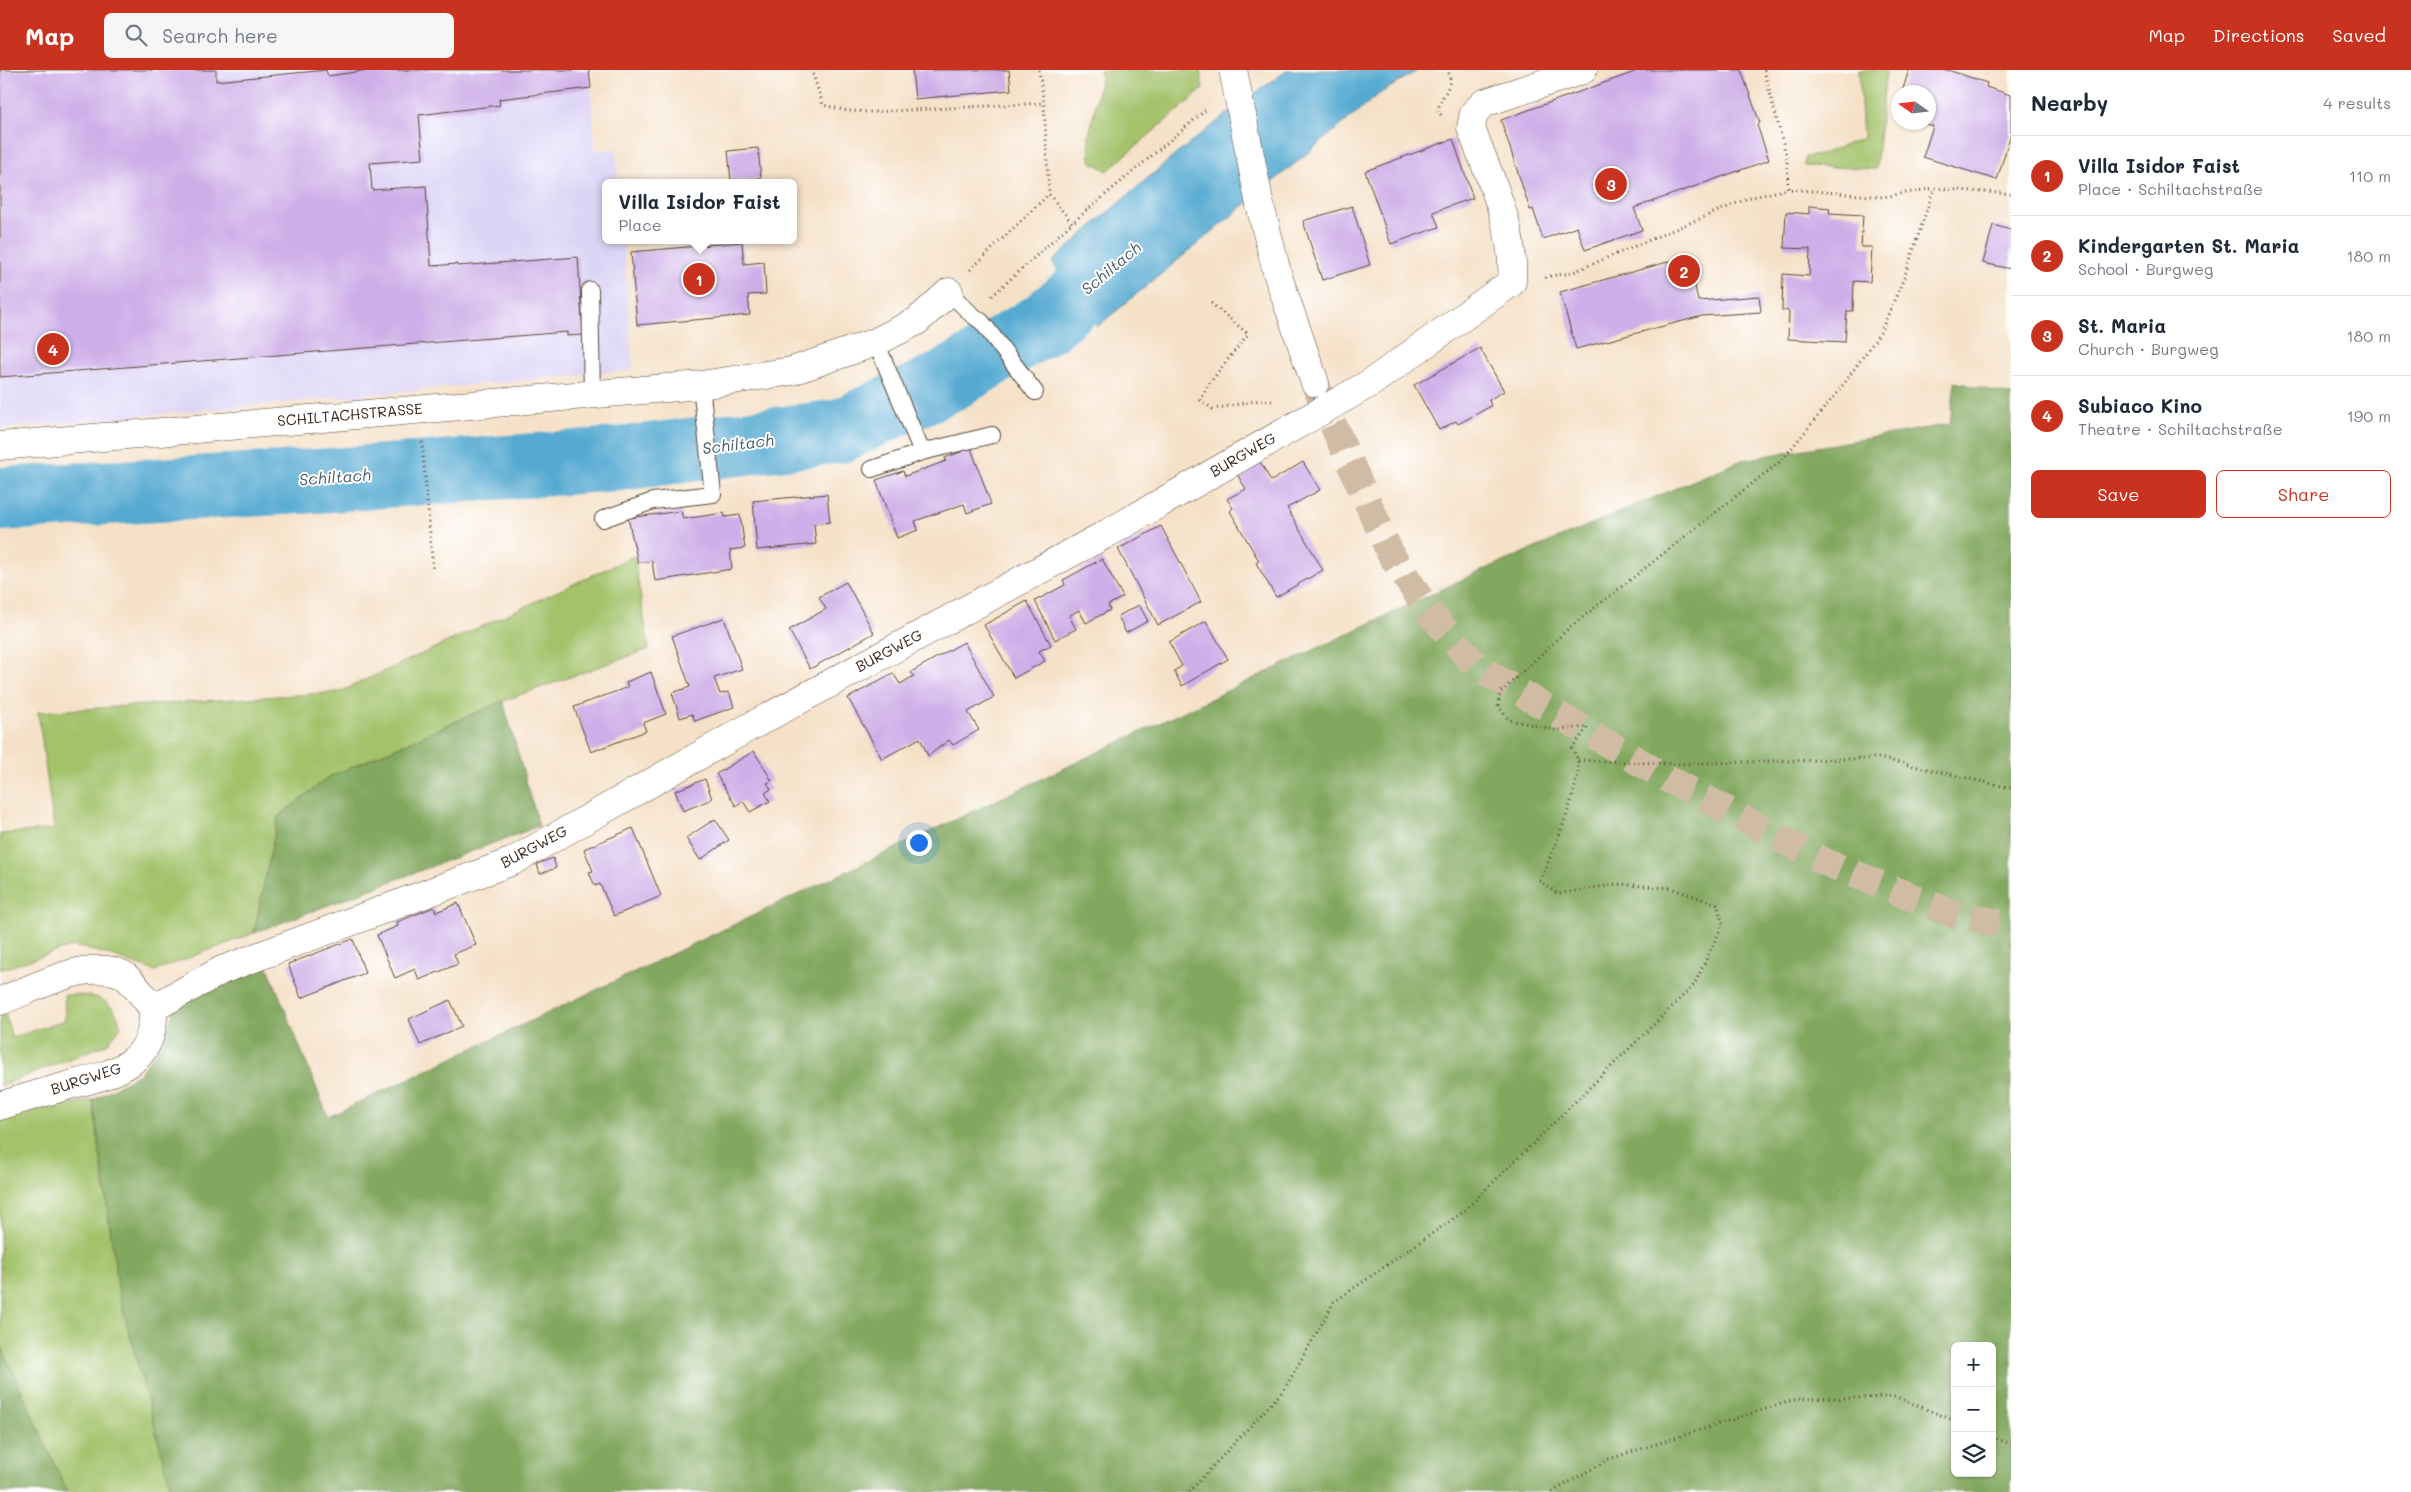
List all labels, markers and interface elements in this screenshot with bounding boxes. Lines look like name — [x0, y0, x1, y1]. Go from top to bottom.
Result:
search box — [104, 13, 454, 58]
text: Map — [25, 20, 74, 51]
icon: search — [122, 21, 150, 49]
text: Search here — [162, 23, 278, 48]
text: Map — [2148, 23, 2185, 47]
text: Directions — [2213, 23, 2305, 47]
text: Saved — [2333, 23, 2386, 47]
north arrow — [1891, 85, 1936, 130]
text: Nearby — [2031, 89, 2108, 116]
text: 4 results — [2323, 92, 2391, 113]
text: Villa Isidor Faist — [2078, 153, 2240, 178]
pin: 3 — [1595, 165, 1627, 203]
text: 1 — [2043, 165, 2051, 186]
text: 110 m — [2349, 165, 2391, 186]
text: Place · Schiltachstraße — [2078, 178, 2263, 199]
popup — [602, 179, 797, 244]
text: Villa Isidor Faist — [618, 189, 781, 214]
text: Place — [618, 214, 662, 235]
text: Kindergarten St. Maria — [2078, 233, 2300, 258]
water label: Schiltach — [1076, 236, 1145, 299]
text: 2 — [2043, 245, 2051, 266]
text: 180 m — [2346, 245, 2391, 266]
pin: 2 — [1668, 252, 1700, 290]
text: School · Burgweg — [2078, 258, 2213, 279]
pin: 1 — [683, 260, 715, 298]
text: St. Maria — [2078, 313, 2166, 338]
text: 3 — [2042, 325, 2052, 346]
text: 180 m — [2346, 325, 2391, 346]
pin: 4 — [37, 330, 69, 368]
text: Church · Burgweg — [2078, 338, 2218, 359]
text: Subiaco Kino — [2078, 393, 2202, 418]
street label: SCHILTACHSTRASSE — [276, 398, 424, 430]
text: 4 — [2042, 405, 2052, 426]
text: 190 m — [2347, 405, 2391, 426]
text: Theatre · Schiltachstraße — [2078, 418, 2283, 439]
street label: BURGWEG — [1206, 427, 1279, 481]
water label: Schiltach — [701, 429, 775, 458]
water label: Schiltach — [298, 464, 372, 489]
button: Save — [2031, 470, 2206, 518]
button: Share — [2216, 470, 2391, 518]
street label: BURGWEG — [852, 624, 925, 676]
street label: BURGWEG — [497, 820, 570, 872]
your location — [906, 830, 932, 856]
street label: BURGWEG — [48, 1057, 123, 1099]
map controls — [1951, 1342, 1996, 1477]
button: + — [1951, 1342, 1996, 1387]
button: − — [1951, 1387, 1996, 1432]
button: layers — [1951, 1432, 1996, 1477]

